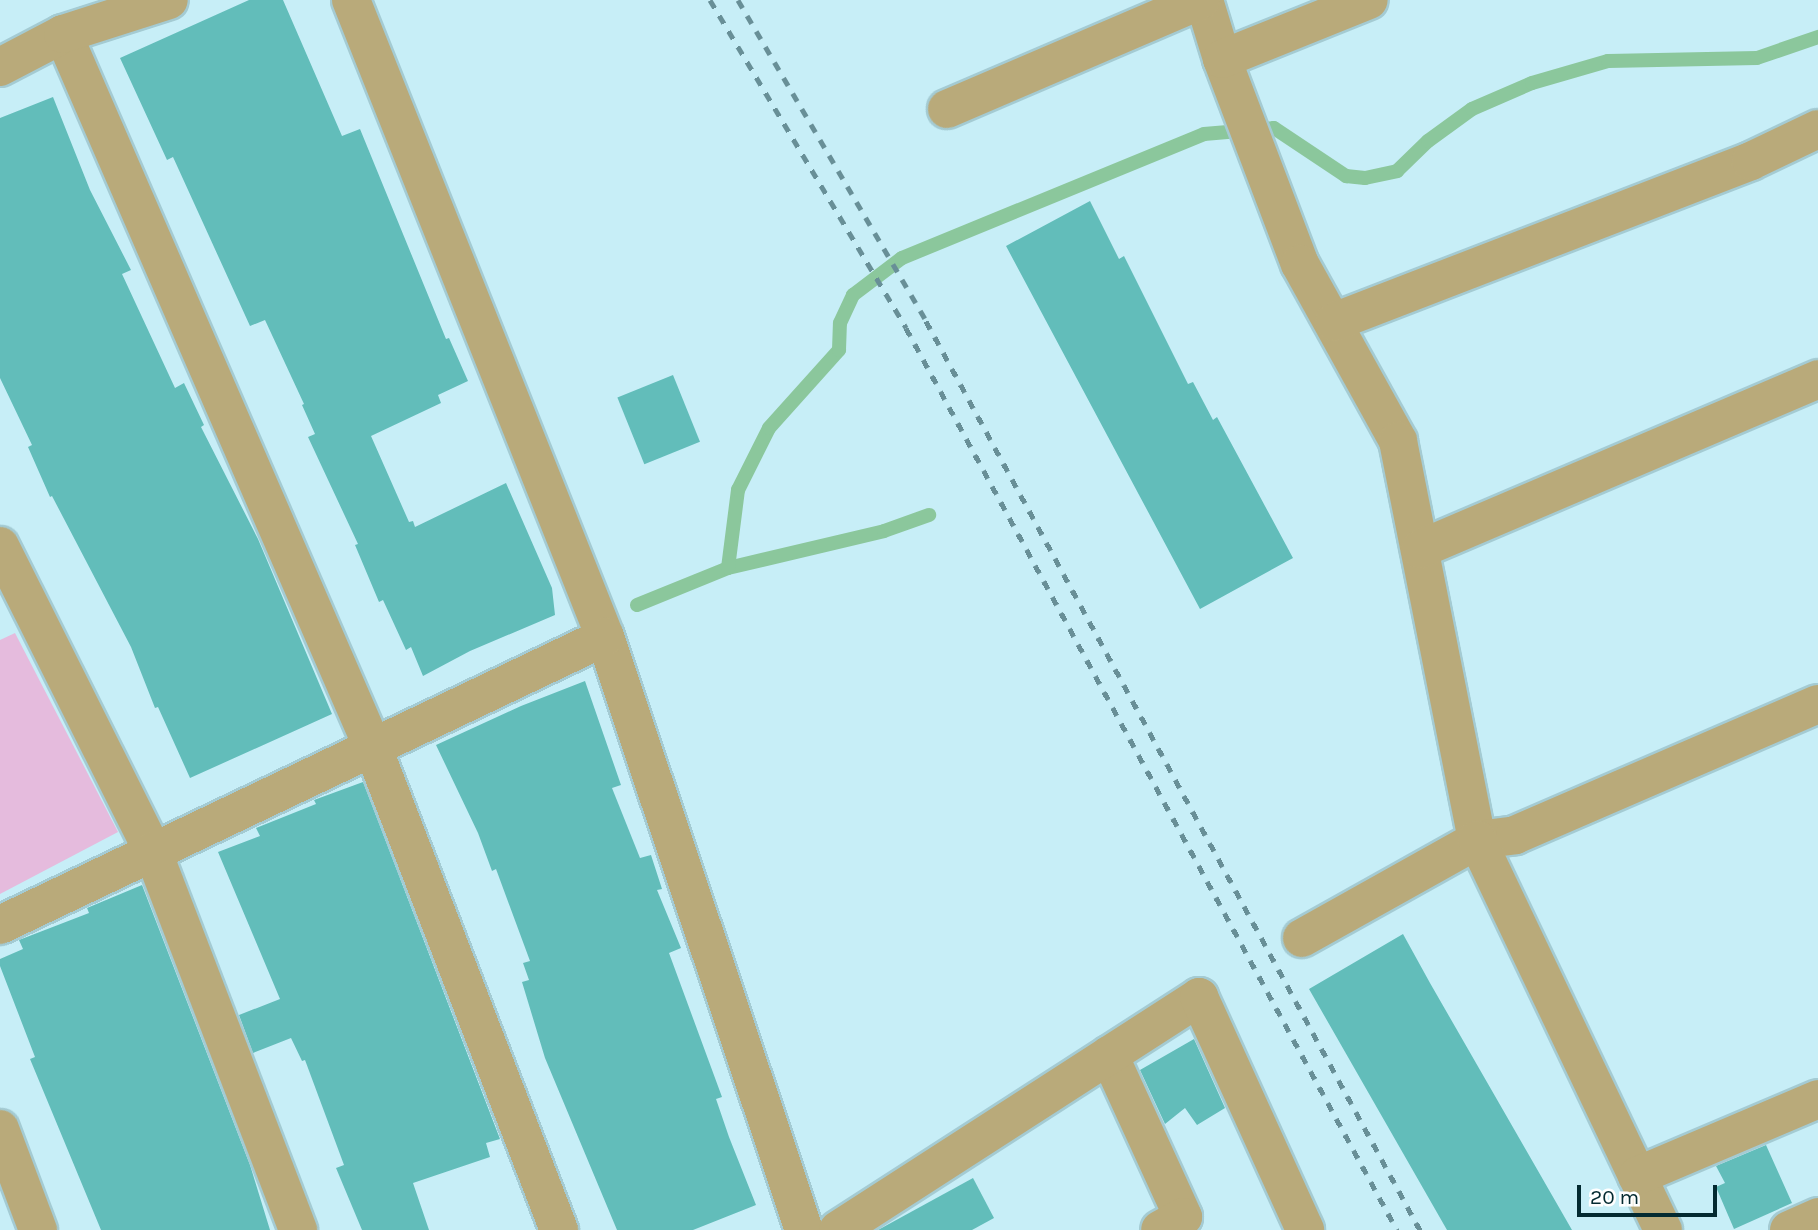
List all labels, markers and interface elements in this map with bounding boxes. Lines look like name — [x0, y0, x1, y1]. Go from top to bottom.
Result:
scale bar — [1580, 1170, 1720, 1214]
text: 20 m — [1590, 1185, 1639, 1209]

